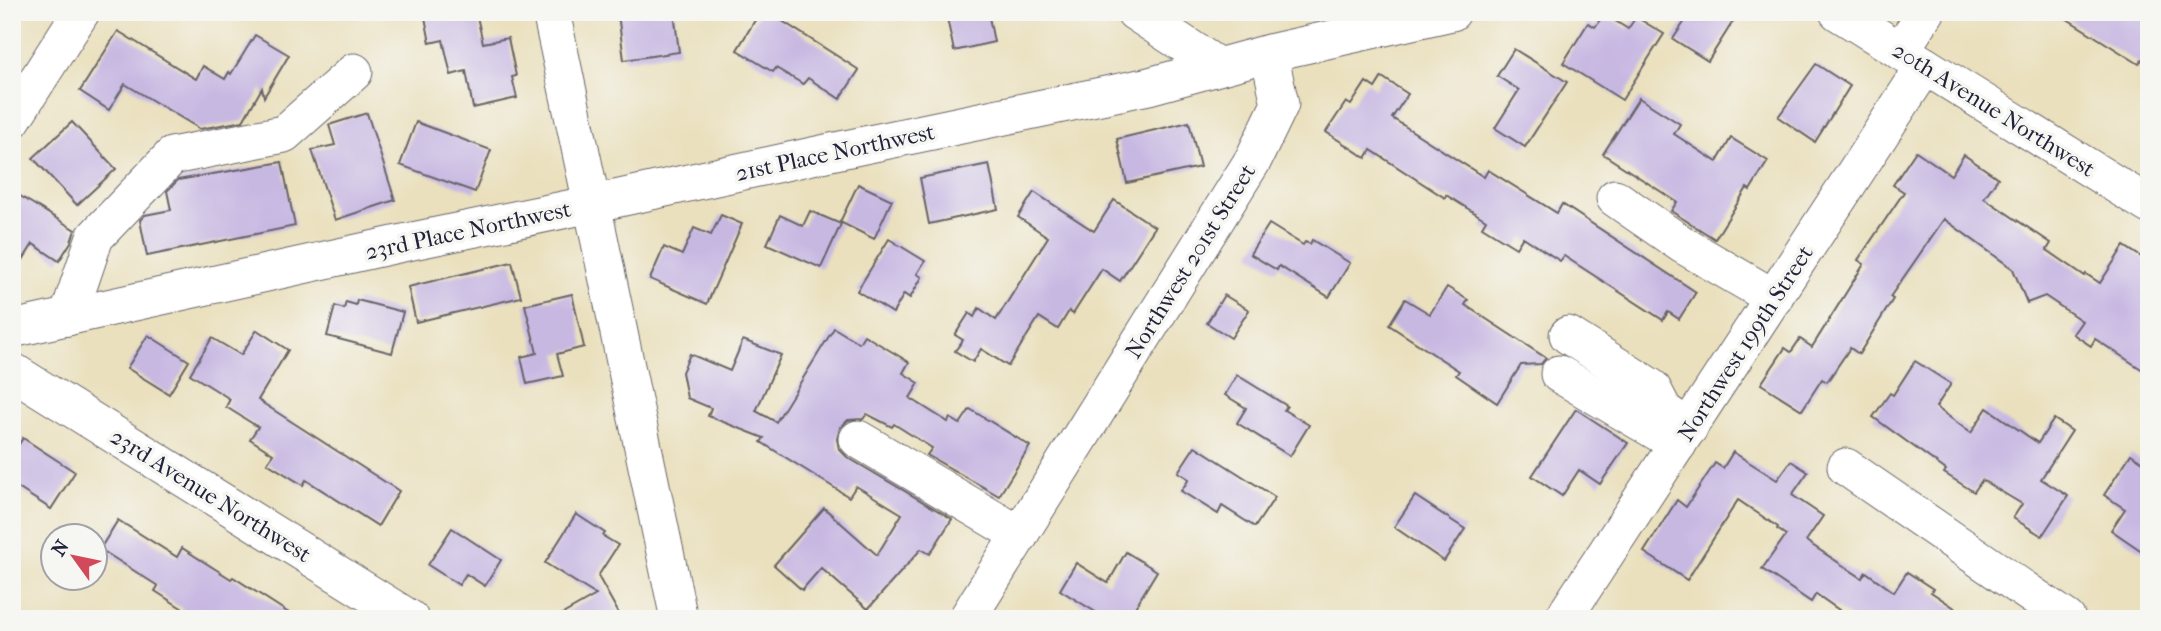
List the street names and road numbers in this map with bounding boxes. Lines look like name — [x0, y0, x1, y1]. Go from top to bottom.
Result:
street label: 20th Avenue Northwest — [1888, 36, 2100, 183]
street label: 21st Place Northwest — [733, 118, 937, 187]
street label: Northwest 201st Street — [1120, 159, 1261, 363]
street label: 23rd Place Northwest — [363, 196, 573, 265]
street label: Northwest 199th Street — [1672, 240, 1819, 446]
street label: 23rd Avenue Northwest — [106, 423, 316, 568]

